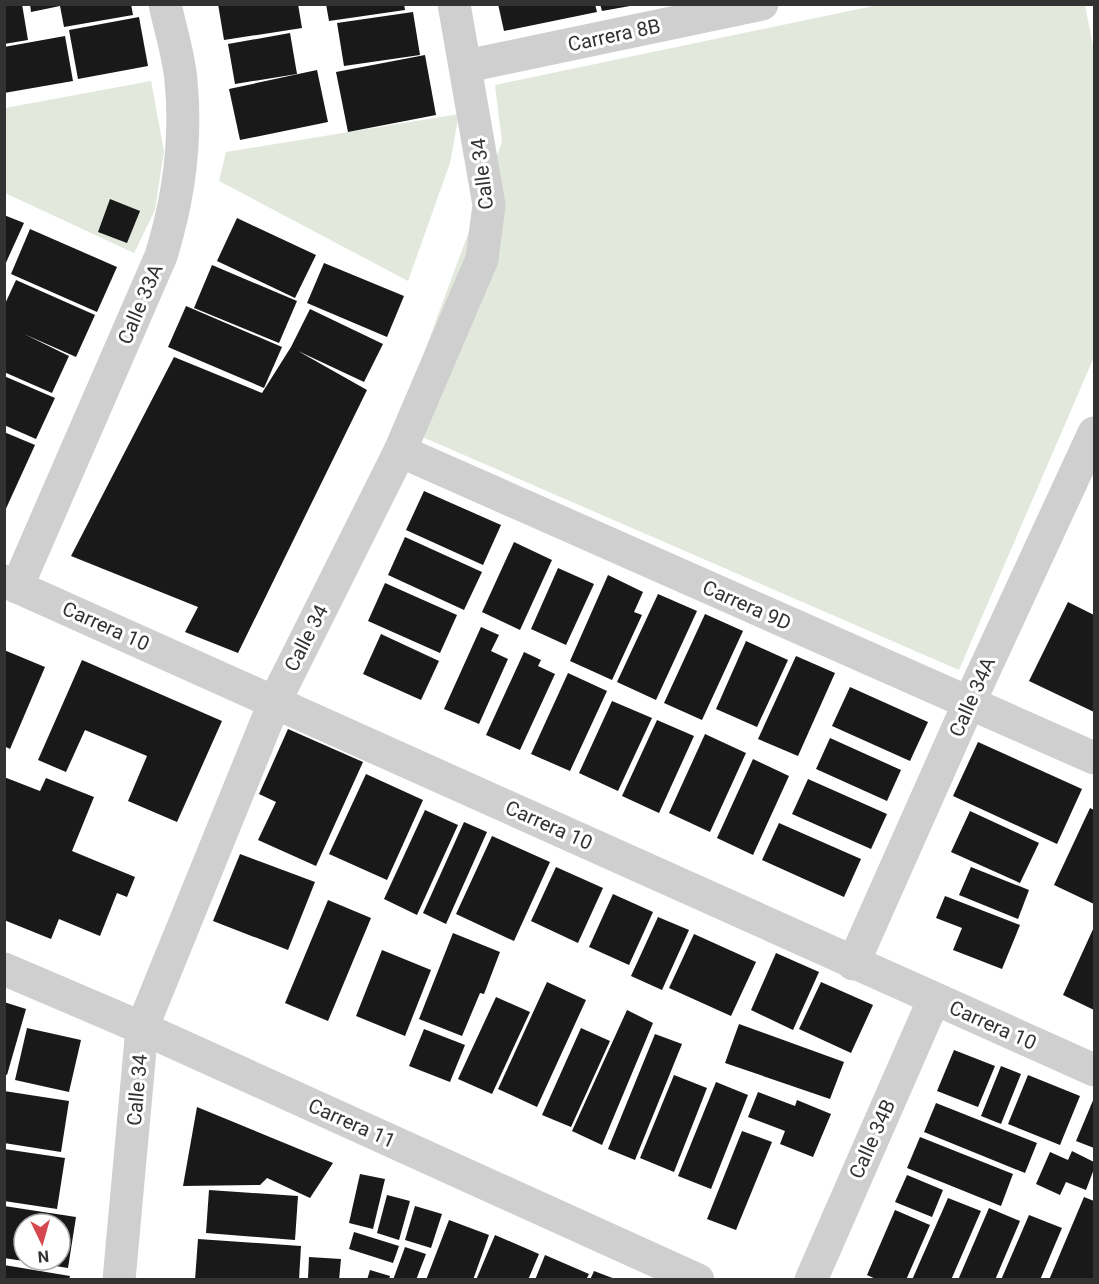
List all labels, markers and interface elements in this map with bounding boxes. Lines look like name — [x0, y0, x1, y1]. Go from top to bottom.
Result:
street label: Carrera 8B — [566, 14, 662, 56]
street label: Calle 34 — [466, 137, 498, 211]
street label: Calle 33A — [112, 260, 168, 348]
street label: Carrera 9D — [699, 575, 795, 635]
street label: Carrera 10 — [59, 596, 153, 656]
street label: Calle 34 — [279, 601, 333, 675]
street label: Calle 34A — [944, 653, 1000, 741]
street label: Carrera 10 — [502, 795, 596, 855]
street label: Carrera 10 — [946, 995, 1040, 1055]
street label: Calle 34 — [122, 1053, 152, 1127]
street label: Carrera 11 — [305, 1093, 399, 1153]
street label: Calle 34B — [844, 1096, 900, 1182]
north arrow — [12, 1212, 72, 1272]
text: N — [37, 1246, 50, 1266]

